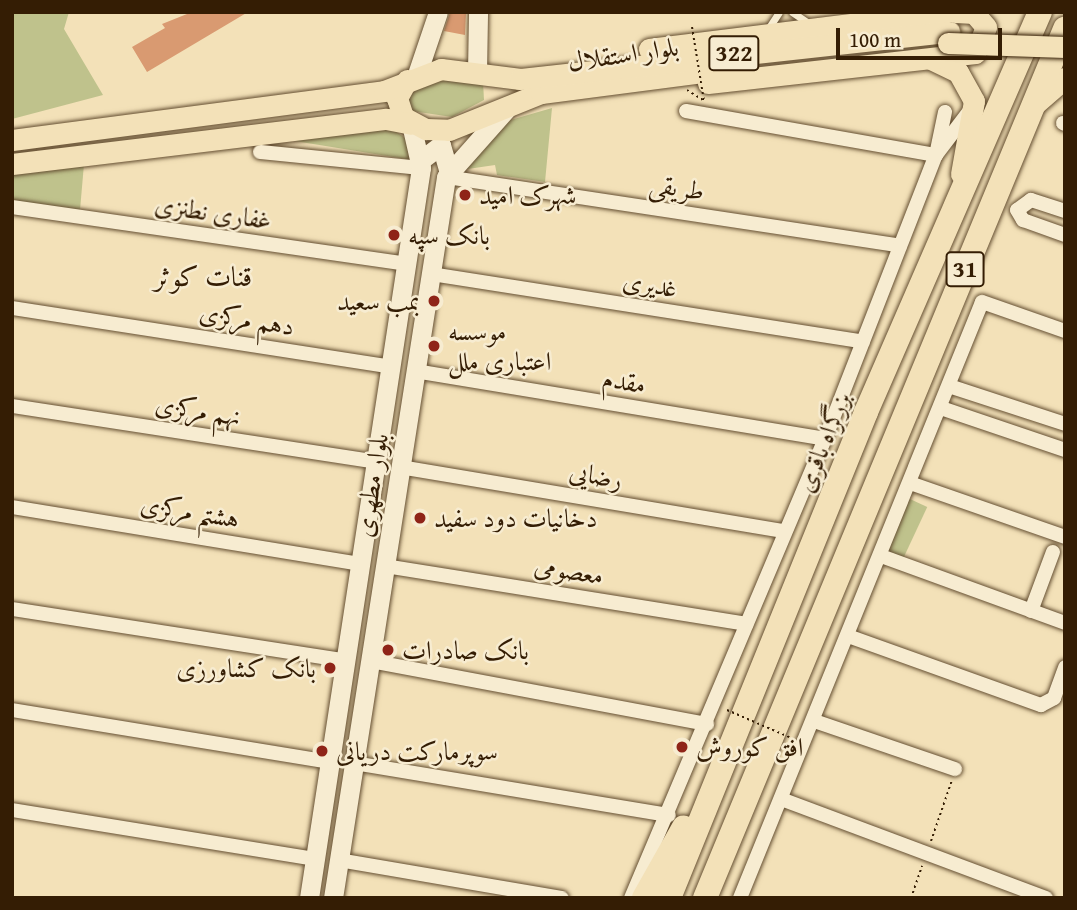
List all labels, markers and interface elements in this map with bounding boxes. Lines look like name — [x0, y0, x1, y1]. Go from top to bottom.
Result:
scale bar — [839, 14, 1005, 58]
text: 100 m — [849, 24, 901, 55]
street label: بلوار استقلال — [565, 31, 681, 77]
road number: 322 — [708, 32, 760, 74]
street label: طریقی — [647, 167, 707, 207]
place label: شهرک امید — [479, 179, 576, 211]
marker: شهرک امید — [457, 187, 473, 203]
street label: غفاری نطنزی — [153, 188, 273, 236]
place label: بانک سپه — [408, 219, 490, 251]
marker: بانک سپه — [386, 227, 402, 243]
road number: 31 — [944, 248, 986, 290]
district label: قنات کوثر — [154, 259, 252, 293]
street label: غدیری — [621, 264, 679, 304]
place label: بمب سعید — [337, 285, 420, 317]
marker: بمب سعید — [426, 293, 442, 309]
street label: دهم مرکزی — [197, 296, 297, 342]
place label: موسسه اعتباری ملل — [448, 315, 551, 376]
marker: موسسه اعتباری ملل — [426, 338, 442, 354]
street label: مقدم — [600, 362, 648, 400]
street label: بزرگراه باقری — [789, 387, 857, 497]
street label: نهم مرکزی — [153, 388, 243, 432]
street label: بلوار مطهری — [347, 431, 395, 539]
street label: رضایی — [567, 455, 625, 495]
street label: هشتم مرکزی — [138, 488, 242, 534]
place label: دخانیات دود سفید — [434, 502, 597, 534]
marker: دخانیات دود سفید — [412, 510, 428, 526]
street label: معصومی — [532, 549, 606, 591]
place label: بانک صادرات — [402, 634, 529, 666]
marker: بانک صادرات — [380, 642, 396, 658]
place label: بانک کشاورزی — [176, 652, 316, 684]
marker: بانک کشاورزی — [322, 660, 338, 676]
place label: افق کوروش — [696, 731, 803, 763]
place label: سوپرمارکت دریانی — [336, 735, 498, 767]
marker: افق کوروش — [674, 739, 690, 755]
marker: سوپرمارکت دریانی — [314, 743, 330, 759]

